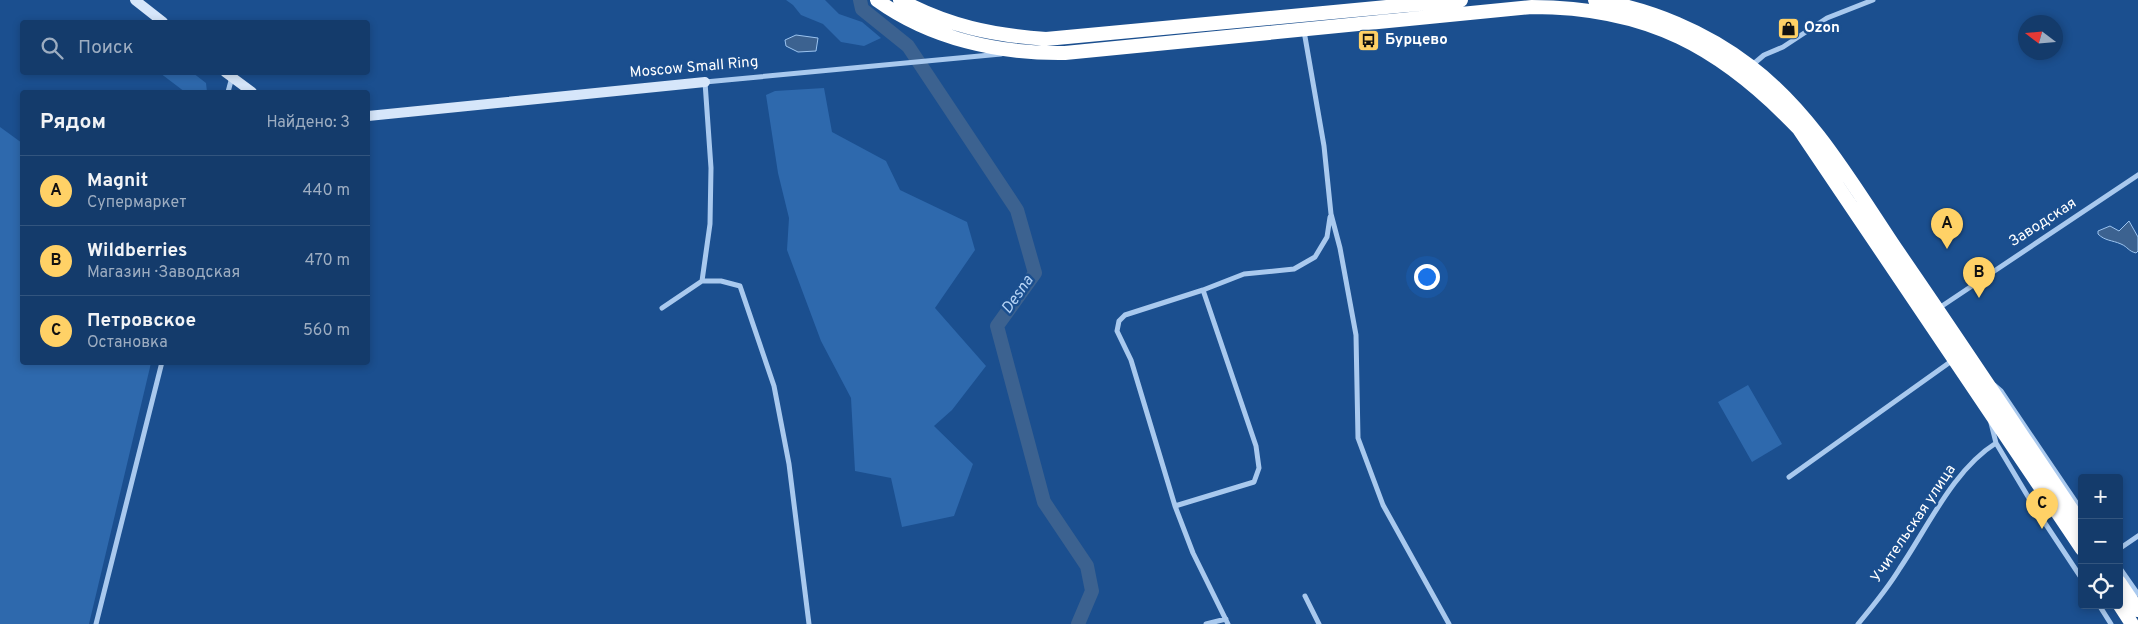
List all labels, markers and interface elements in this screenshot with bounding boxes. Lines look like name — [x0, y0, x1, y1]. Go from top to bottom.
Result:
north arrow — [2018, 15, 2063, 60]
shop icon: Ozon — [1776, 16, 1800, 40]
place label: Ozon — [1804, 19, 1840, 38]
search box — [20, 20, 370, 75]
bus stop icon: Бурцево — [1357, 28, 1381, 52]
place label: Бурцево — [1385, 31, 1448, 50]
icon: search — [38, 34, 66, 62]
text: Поиск — [78, 36, 134, 60]
street label: Moscow Small Ring — [629, 53, 759, 83]
text: Рядом — [40, 109, 106, 136]
text: Найдено: 3 — [266, 113, 350, 133]
text: Magnit — [87, 169, 148, 193]
text: A — [50, 181, 62, 201]
text: 440 m — [303, 181, 350, 201]
text: Супермаркет — [87, 193, 187, 213]
street label: Заводская — [2006, 194, 2080, 252]
pin: A — [1931, 208, 1963, 249]
text: Wildberries — [87, 239, 187, 263]
text: B — [50, 251, 62, 271]
text: 470 m — [305, 251, 350, 271]
pin: B — [1963, 257, 1995, 298]
text: Магазин · Заводская — [87, 263, 240, 283]
your location — [1414, 264, 1440, 290]
water label: Desna — [998, 271, 1039, 318]
text: Петровское — [87, 309, 196, 333]
text: C — [51, 321, 61, 341]
text: 560 m — [303, 321, 350, 341]
text: Остановка — [87, 333, 168, 353]
street label: Учительская улица — [1867, 461, 1961, 587]
map controls — [2078, 474, 2123, 609]
button: + — [2078, 474, 2123, 519]
pin: C — [2026, 488, 2058, 529]
button: − — [2078, 519, 2123, 564]
button: locate — [2078, 564, 2123, 609]

